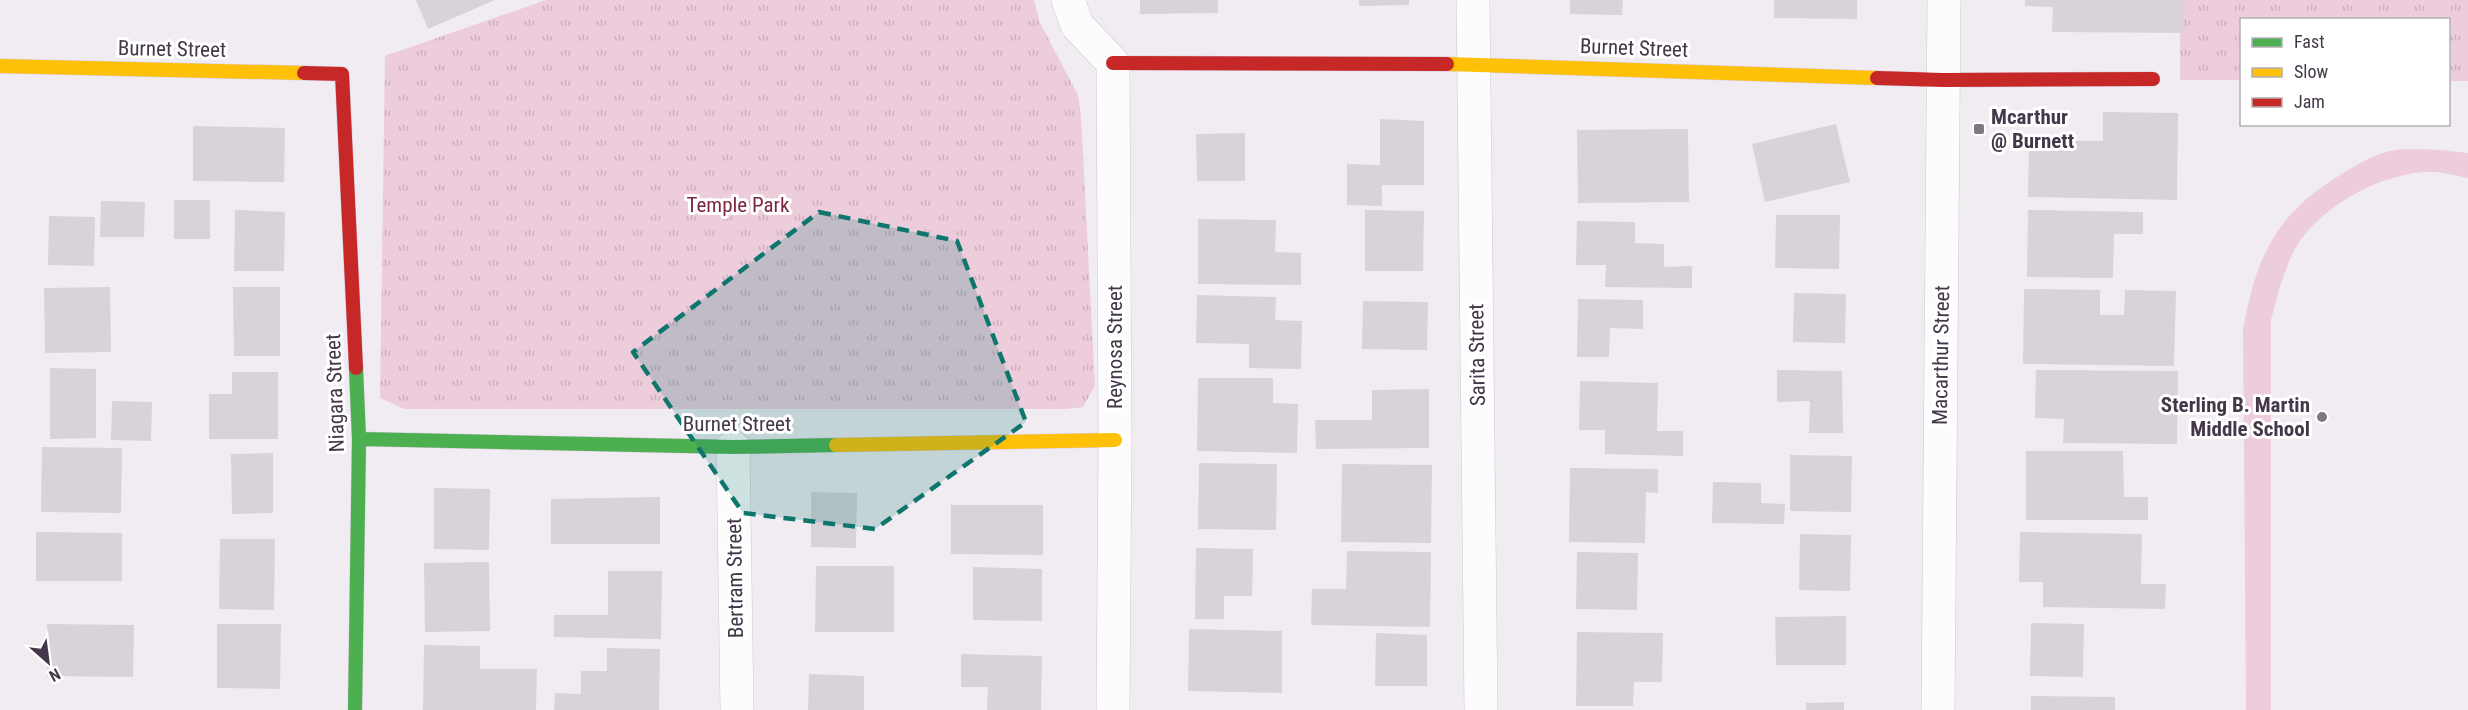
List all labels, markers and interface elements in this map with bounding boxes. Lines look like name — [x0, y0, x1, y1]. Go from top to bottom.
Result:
legend — [2240, 18, 2450, 126]
text: Fast — [2294, 31, 2325, 52]
street label: Burnet Street — [1579, 34, 1689, 62]
street label: Burnet Street — [118, 36, 226, 62]
text: Slow — [2294, 61, 2329, 82]
text: Jam — [2294, 91, 2325, 112]
place label: Mcarthur @ Burnett — [1991, 105, 2074, 153]
marker: Mcarthur @ Burnett — [1972, 122, 1986, 136]
park label: Temple Park — [687, 193, 790, 217]
street label: Reynosa Street — [1103, 285, 1127, 409]
street label: Macarthur Street — [1928, 285, 1954, 425]
street label: Sarita Street — [1464, 304, 1490, 406]
street label: Niagara Street — [321, 333, 349, 453]
place label: Sterling B. Martin Middle School — [2161, 393, 2310, 441]
marker: Sterling B. Martin Middle School — [2315, 410, 2329, 424]
street label: Burnet Street — [683, 412, 791, 436]
street label: Bertram Street — [722, 518, 748, 638]
north arrow — [18, 632, 78, 692]
text: N — [46, 664, 64, 685]

